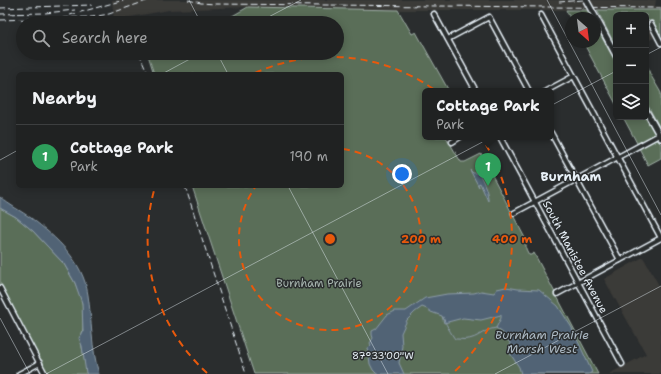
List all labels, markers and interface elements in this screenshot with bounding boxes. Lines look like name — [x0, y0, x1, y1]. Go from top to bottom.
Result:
north arrow — [565, 12, 601, 48]
map controls — [613, 12, 649, 120]
button: + — [613, 12, 649, 48]
search box — [16, 16, 344, 60]
icon: search — [30, 27, 52, 49]
text: Search here — [62, 28, 148, 48]
button: − — [613, 48, 649, 84]
button: layers — [613, 84, 649, 120]
text: Nearby — [32, 87, 97, 109]
popup — [422, 88, 554, 140]
text: Cottage Park — [436, 96, 540, 116]
text: Park — [436, 116, 464, 133]
text: Cottage Park — [70, 138, 174, 158]
text: 1 — [42, 148, 48, 165]
text: 190 m — [289, 148, 328, 165]
pin: 1 — [475, 153, 501, 186]
text: Park — [70, 158, 98, 175]
your location — [392, 164, 412, 184]
district label: Burnham — [541, 168, 602, 185]
street label: South Manistee Avenue — [539, 198, 611, 316]
text: 200 m — [401, 231, 441, 247]
text: 400 m — [492, 231, 532, 247]
centre of rings — [323, 232, 337, 246]
park label: Burnham Prairie — [276, 276, 362, 291]
water label: Burnham Prairie Marsh West — [495, 327, 589, 357]
text: 87°33'00"W — [352, 349, 414, 362]

